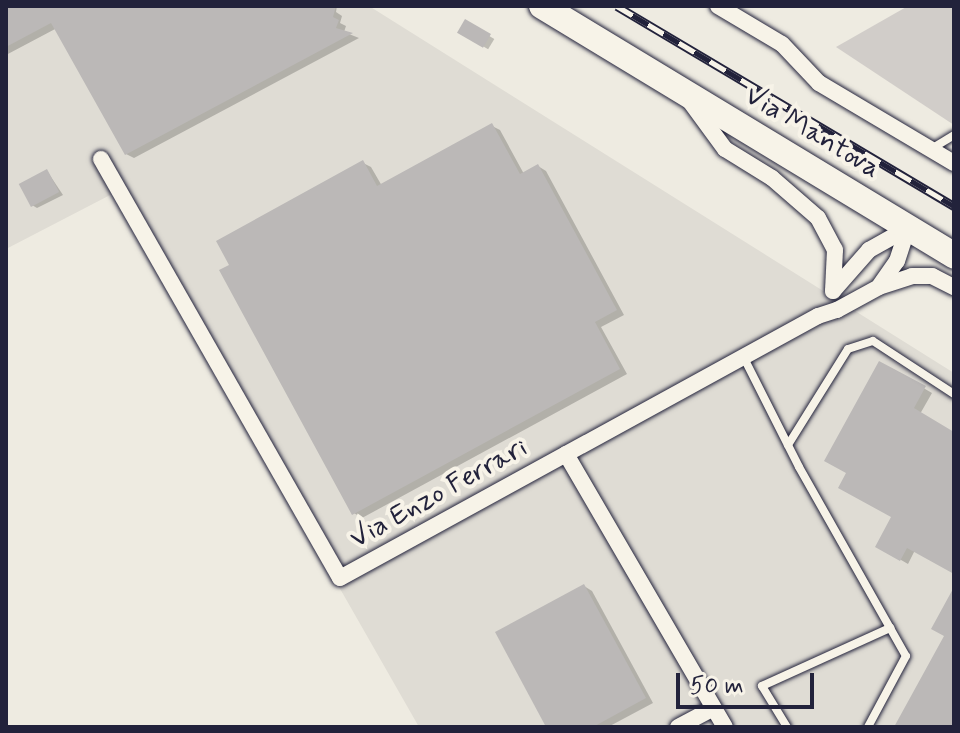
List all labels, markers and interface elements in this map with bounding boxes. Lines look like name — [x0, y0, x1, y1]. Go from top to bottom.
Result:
street label: Via Mantova — [739, 80, 885, 186]
street label: Via Enzo Ferrari — [346, 432, 532, 556]
scale bar — [680, 657, 818, 707]
text: 50 m — [690, 671, 744, 702]

